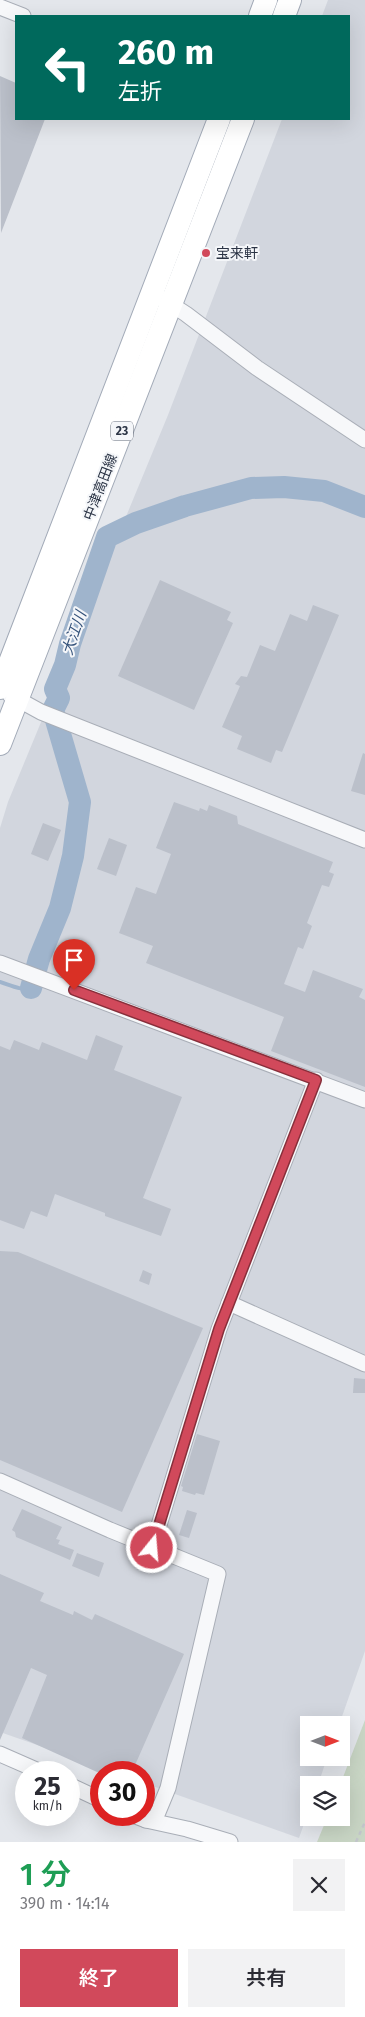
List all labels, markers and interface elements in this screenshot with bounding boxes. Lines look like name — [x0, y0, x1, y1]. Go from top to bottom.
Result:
text: 260 m — [118, 31, 214, 73]
icon: left — [35, 35, 100, 100]
text: 左折 — [118, 78, 162, 105]
place label: 宝来軒 — [216, 245, 258, 262]
marker: 宝来軒 — [200, 247, 212, 259]
road number: 23 — [111, 422, 133, 441]
street label: 中津高田線 — [80, 451, 121, 523]
water label: 大江川 — [58, 607, 90, 657]
pin — [53, 939, 95, 990]
icon: arrive — [60, 946, 88, 974]
position arrow — [125, 1521, 177, 1573]
north arrow — [300, 1716, 350, 1766]
map controls — [300, 1716, 350, 1826]
speed limit sign: 30 — [90, 1761, 155, 1826]
text: 25 — [34, 1772, 61, 1802]
button: layers — [300, 1776, 350, 1826]
text: km/h — [33, 1799, 62, 1813]
text: 1 分 — [20, 1857, 71, 1893]
button: close — [293, 1859, 345, 1911]
text: 390 m · 14:14 — [20, 1894, 109, 1913]
button: 終了 — [20, 1949, 178, 2007]
button: 共有 — [188, 1949, 345, 2007]

